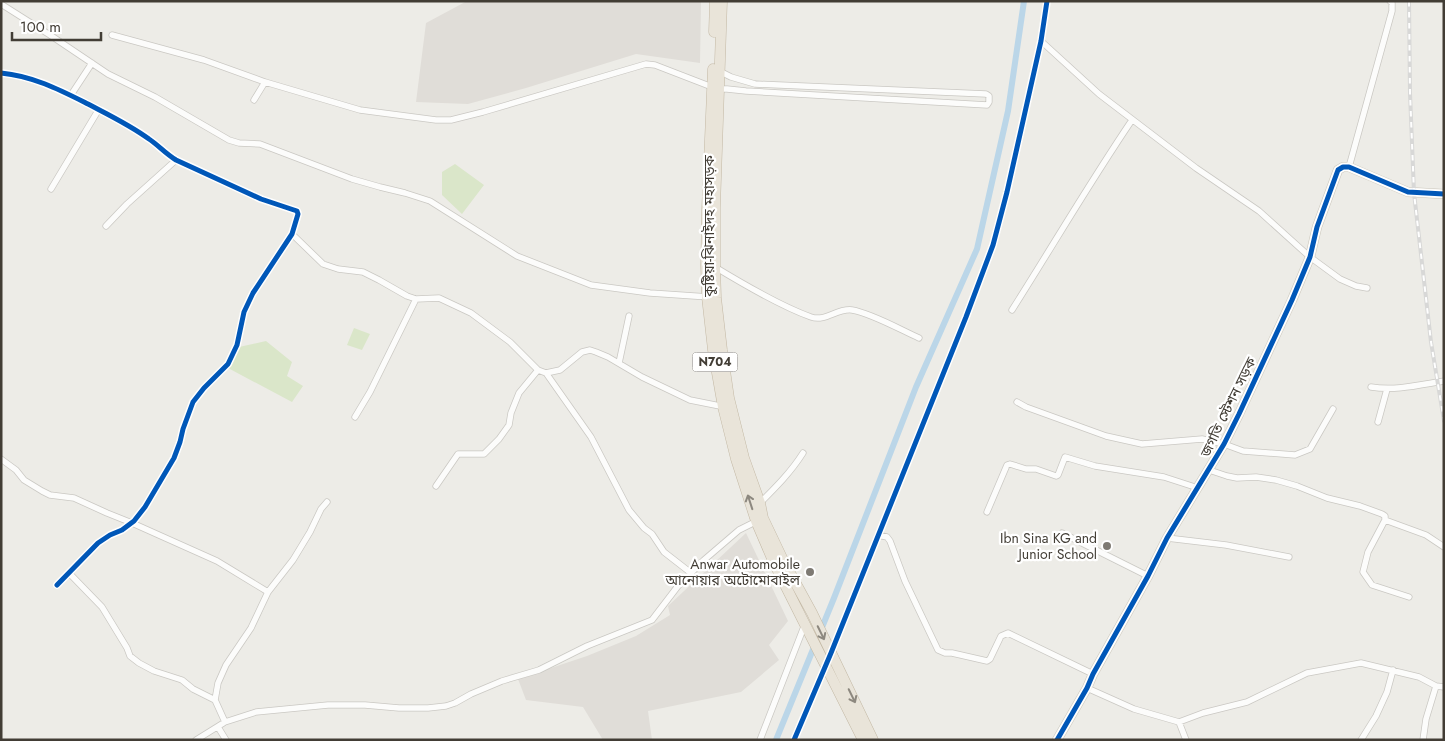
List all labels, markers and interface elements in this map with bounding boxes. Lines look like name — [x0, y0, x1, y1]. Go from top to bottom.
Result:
scale bar — [12, 10, 101, 42]
text: 100 m — [20, 16, 61, 38]
street label: কুষ্টিয়া-ঝিনাইদহ মহাসড়ক — [699, 155, 719, 298]
road number: N704 — [692, 352, 738, 372]
street label: জগতি স্টেশন সড়ক — [1195, 353, 1261, 461]
one-way arrow — [744, 495, 754, 511]
place label: Ibn Sina KG and Junior School — [1000, 528, 1097, 564]
marker: Ibn Sina KG and Junior School — [1101, 540, 1113, 552]
place label: Anwar Automobile আনোয়ার অটোমোবাইল — [664, 554, 801, 590]
marker: Anwar Automobile আনোয়ার অটোমোবাইল — [804, 566, 816, 578]
one-way arrow — [817, 625, 827, 640]
one-way arrow — [847, 688, 857, 703]

